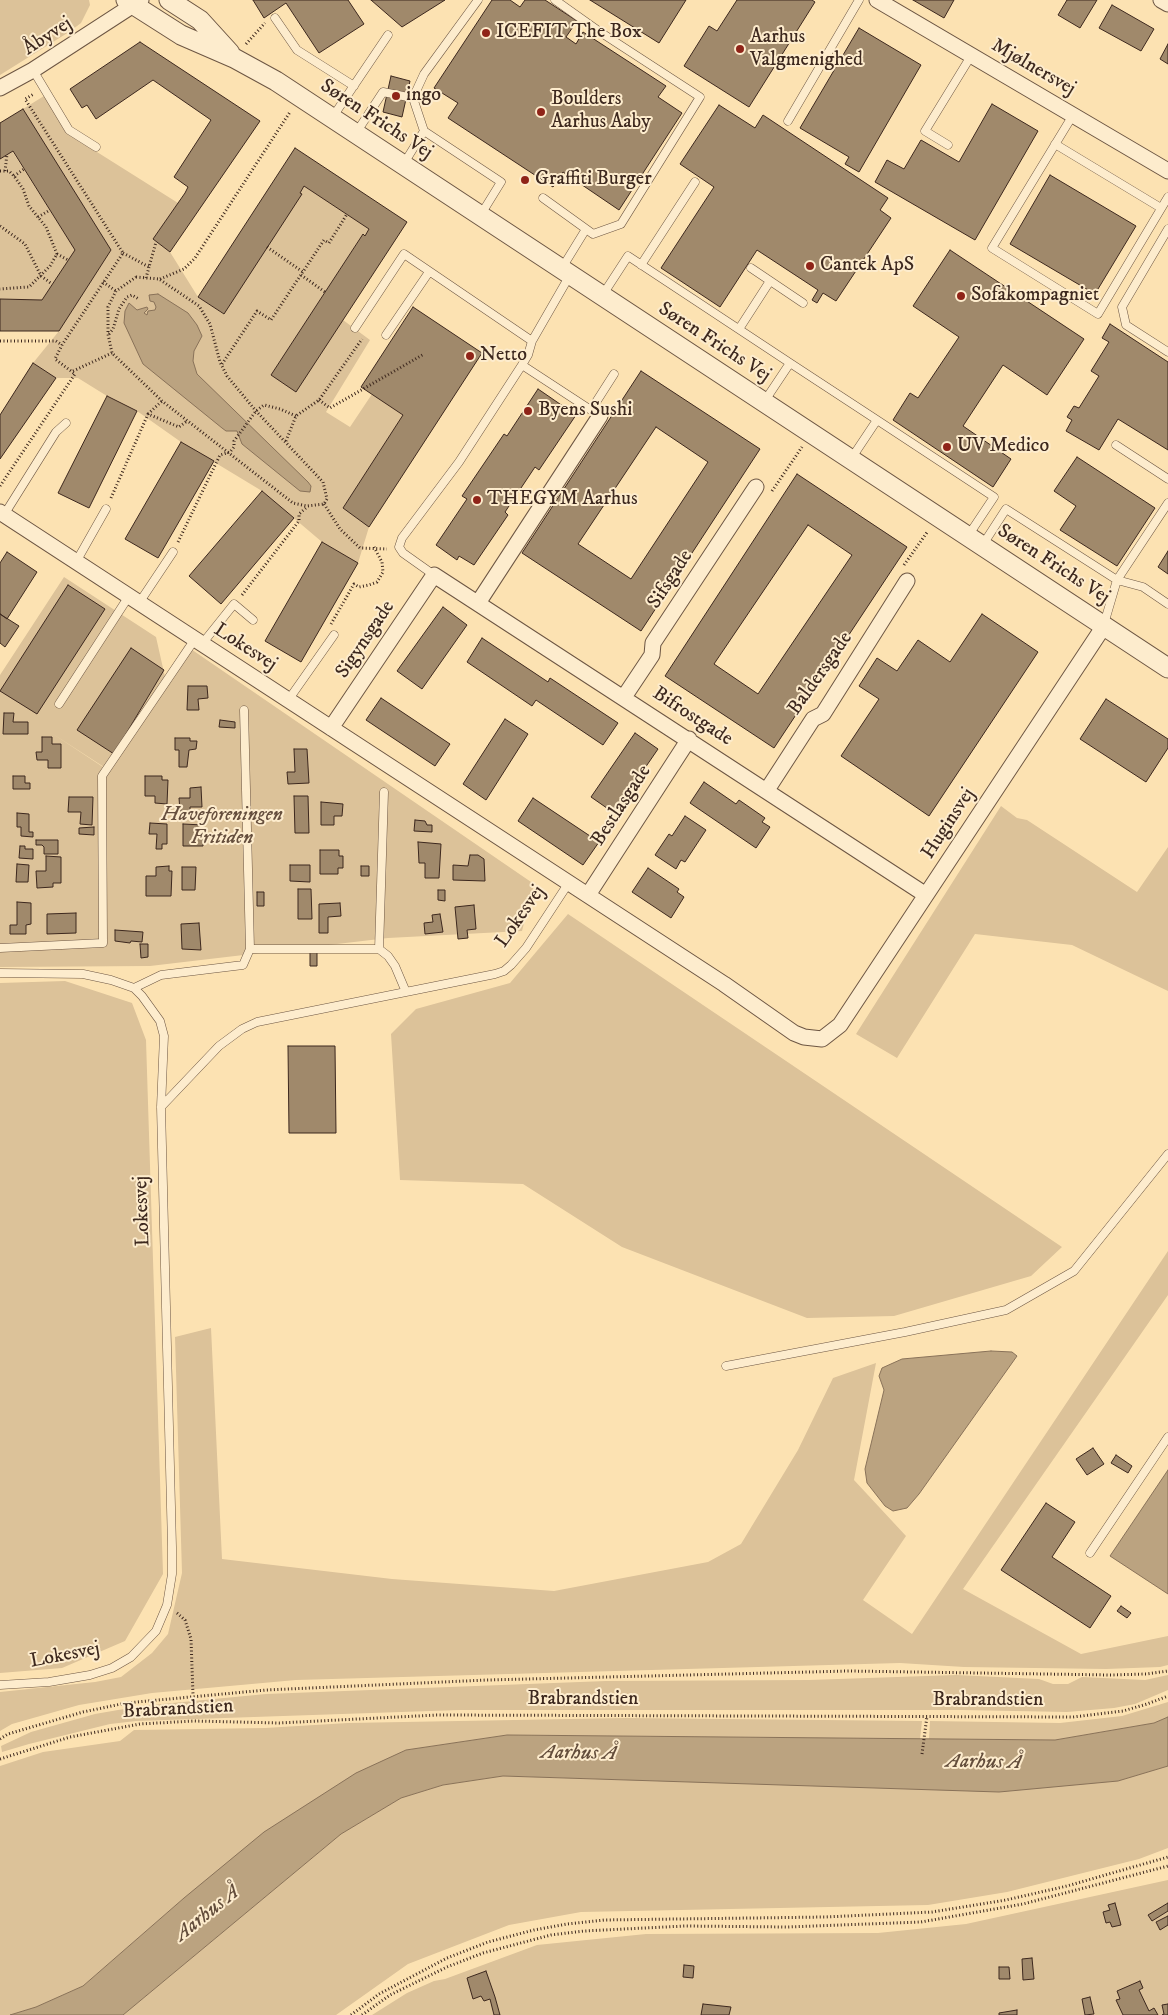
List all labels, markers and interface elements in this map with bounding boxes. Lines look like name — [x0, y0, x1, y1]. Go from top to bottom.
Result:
street label: Åbyvej — [19, 12, 77, 62]
place label: ICEFIT The Box — [496, 21, 642, 45]
place label: Aarhus Valgmenighed — [750, 26, 863, 73]
marker: ICEFIT The Box — [480, 27, 492, 39]
street label: Mjølnersvej — [987, 34, 1079, 102]
marker: Aarhus Valgmenighed — [734, 43, 746, 55]
street label: Søren Frichs Vej — [315, 75, 437, 165]
place label: ingo — [406, 84, 441, 108]
place label: Boulders Aarhus Aaby — [551, 88, 651, 135]
marker: ingo — [390, 90, 402, 102]
marker: Boulders Aarhus Aaby — [535, 106, 547, 118]
place label: Graffiti Burger — [535, 168, 652, 192]
marker: Graffiti Burger — [519, 174, 531, 186]
place label: Cantek ApS — [820, 254, 914, 278]
marker: Cantek ApS — [804, 260, 816, 272]
place label: Sofakompagniet — [971, 284, 1099, 308]
marker: Sofakompagniet — [955, 290, 967, 302]
street label: Søren Frichs Vej — [653, 298, 775, 388]
place label: Netto — [480, 344, 527, 368]
marker: Netto — [464, 350, 476, 362]
place label: Byens Sushi — [538, 399, 632, 423]
marker: Byens Sushi — [522, 405, 534, 417]
place label: UV Medico — [957, 435, 1049, 459]
marker: UV Medico — [941, 441, 953, 453]
place label: THEGYM Aarhus — [487, 488, 638, 512]
marker: THEGYM Aarhus — [471, 494, 483, 506]
street label: Søren Frichs Vej — [992, 520, 1114, 610]
street label: Sifsgade — [643, 546, 699, 614]
street label: Sigynsgade — [331, 597, 401, 683]
street label: Lokesvej — [209, 619, 281, 677]
street label: Baldersgade — [784, 628, 858, 720]
street label: Bifrostgade — [647, 682, 737, 752]
street label: Bestlasgade — [587, 761, 657, 851]
street label: Huginsvej — [917, 784, 981, 864]
park label: Haveforeningen Fritiden — [161, 804, 283, 851]
street label: Lokesvej — [491, 881, 551, 953]
street label: Lokesvej — [130, 1175, 156, 1247]
street label: Lokesvej — [28, 1637, 102, 1675]
street label: Brabrandstien — [527, 1688, 639, 1712]
street label: Brabrandstien — [932, 1689, 1044, 1713]
street label: Brabrandstien — [122, 1695, 234, 1725]
water label: Aarhus Å — [541, 1741, 617, 1767]
water label: Aarhus Å — [946, 1750, 1022, 1776]
water label: Aarhus Å — [171, 1880, 245, 1948]

